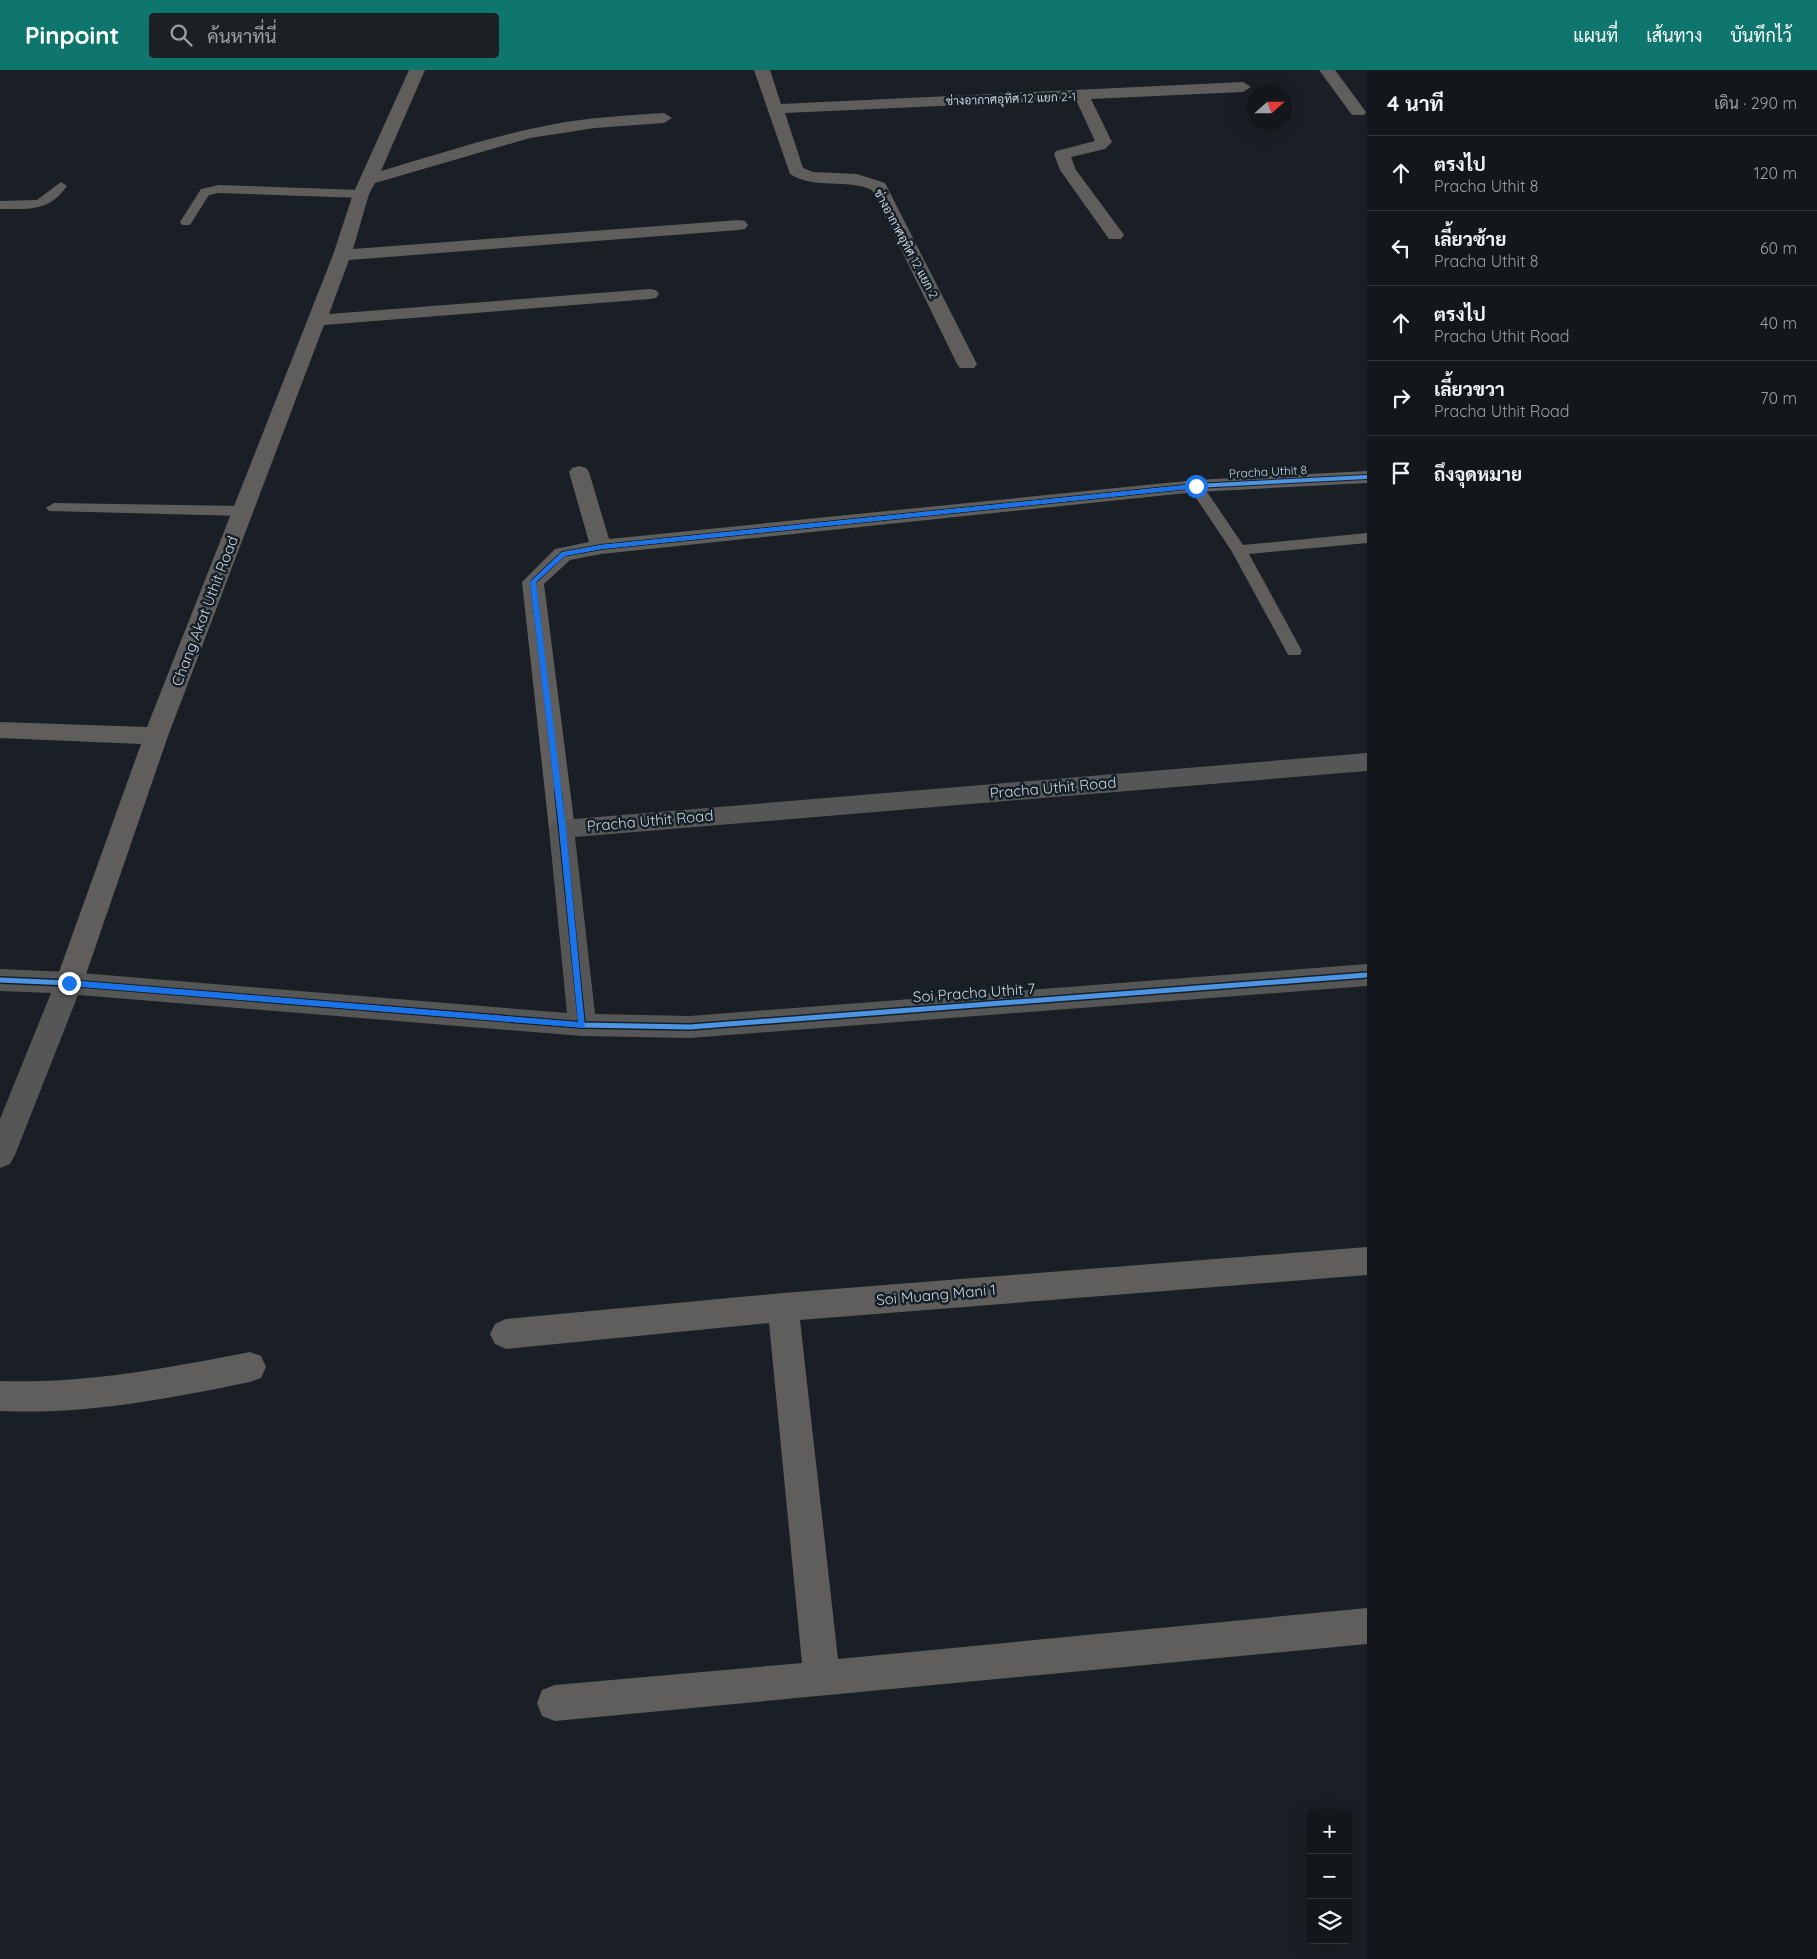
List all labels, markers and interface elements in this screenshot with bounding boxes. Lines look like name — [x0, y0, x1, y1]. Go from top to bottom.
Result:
search box — [149, 13, 499, 58]
text: Pinpoint — [25, 20, 119, 50]
icon: search — [167, 21, 195, 49]
text: ค้นหาที่นี่ — [207, 24, 277, 48]
text: แผนที่ — [1573, 24, 1618, 47]
text: เส้นทาง — [1646, 24, 1702, 47]
text: บันทึกไว้ — [1730, 24, 1792, 47]
north arrow — [1247, 85, 1292, 130]
street label: ช่างอากาศอุทิศ 12 แยก 2-1 — [946, 89, 1076, 110]
text: 4 นาที — [1387, 90, 1444, 116]
text: เดิน · 290 m — [1714, 93, 1797, 113]
text: ตรงไป — [1434, 152, 1486, 176]
icon: ahead — [1387, 159, 1415, 187]
text: 120 m — [1754, 163, 1797, 183]
text: Pracha Uthit 8 — [1434, 176, 1538, 196]
street label: ช่างอากาศอุทิศ 12 แยก 2 — [869, 186, 942, 302]
text: เลี้ยวซ้าย — [1434, 227, 1506, 251]
icon: left — [1387, 234, 1415, 262]
text: 60 m — [1760, 238, 1797, 258]
text: Pracha Uthit 8 — [1434, 251, 1538, 271]
text: ตรงไป — [1434, 302, 1486, 326]
icon: ahead — [1387, 309, 1415, 337]
text: 40 m — [1760, 313, 1797, 333]
text: Pracha Uthit Road — [1434, 326, 1569, 346]
text: เลี้ยวขวา — [1434, 377, 1505, 401]
icon: right — [1387, 384, 1415, 412]
text: 70 m — [1760, 388, 1797, 408]
text: Pracha Uthit Road — [1434, 401, 1569, 421]
icon: arrive — [1387, 459, 1415, 487]
street label: Pracha Uthit 8 — [1228, 462, 1307, 481]
text: ถึงจุดหมาย — [1434, 462, 1522, 486]
route start — [1185, 475, 1208, 498]
street label: Chang Akat Uthit Road — [167, 533, 242, 689]
street label: Pracha Uthit Road — [989, 773, 1117, 803]
street label: Pracha Uthit Road — [586, 806, 714, 836]
route end — [58, 972, 81, 995]
street label: Soi Pracha Uthit 7 — [912, 979, 1036, 1006]
street label: Soi Muang Mani 1 — [875, 1280, 997, 1309]
map controls — [1307, 1809, 1352, 1944]
button: + — [1307, 1809, 1352, 1854]
button: − — [1307, 1854, 1352, 1899]
button: layers — [1307, 1899, 1352, 1944]

